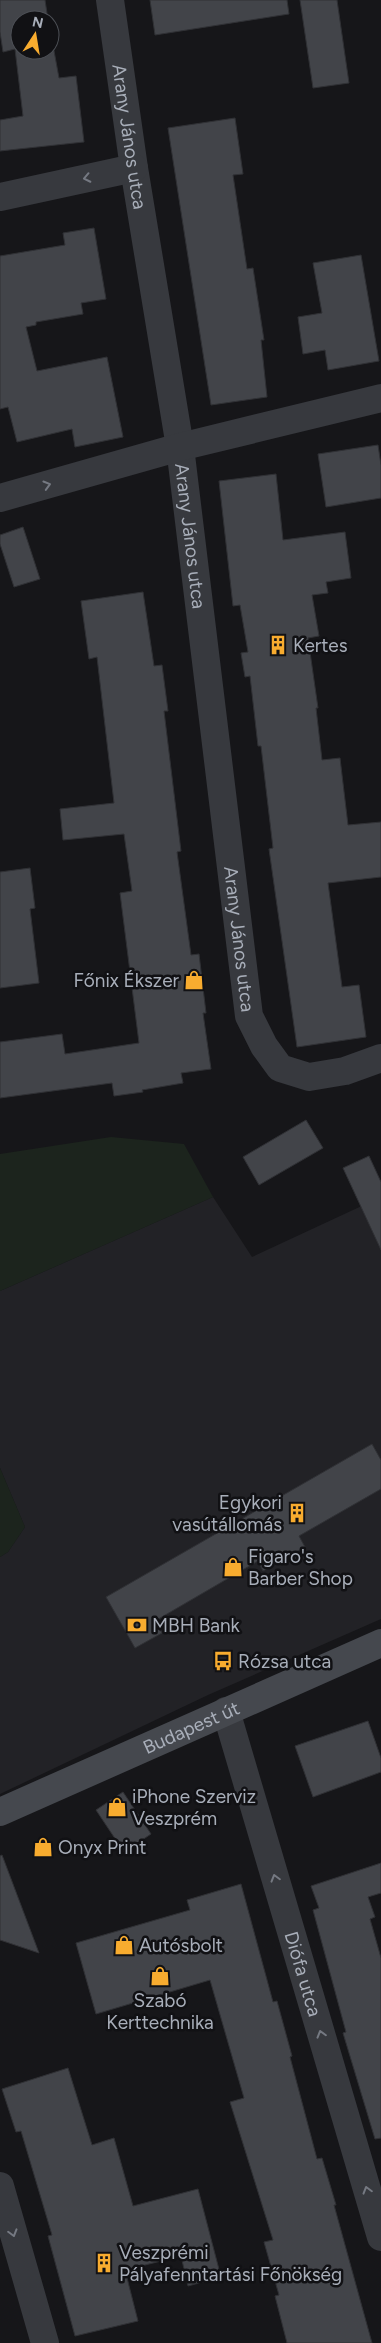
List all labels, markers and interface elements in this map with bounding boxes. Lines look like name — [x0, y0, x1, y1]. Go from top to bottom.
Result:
north arrow — [10, 10, 60, 60]
text: N — [31, 13, 45, 32]
street label: Arany János utca — [108, 62, 152, 211]
one-way arrow — [82, 172, 91, 183]
street label: Arany János utca — [171, 462, 211, 610]
one-way arrow — [42, 480, 51, 490]
building icon: Kertes — [267, 634, 289, 656]
place label: Kertes — [293, 634, 348, 657]
street label: Arany János utca — [219, 865, 260, 1013]
place label: Főnix Ékszer — [74, 969, 180, 992]
shop icon: Főnix Ékszer — [183, 969, 205, 991]
place label: Egykori vasútállomás — [172, 1491, 282, 1536]
building icon: Egykori vasútállomás — [286, 1502, 308, 1524]
place label: Figaro's Barber Shop — [248, 1545, 353, 1590]
shop icon: Figaro's Barber Shop — [222, 1556, 244, 1578]
bank icon: MBH Bank — [126, 1614, 148, 1636]
place label: MBH Bank — [152, 1614, 241, 1637]
bus stop icon: Rózsa utca — [212, 1650, 234, 1672]
place label: Rózsa utca — [238, 1650, 331, 1673]
street label: Budapest út — [139, 1696, 243, 1759]
place label: iPhone Szerviz Veszprém — [132, 1785, 256, 1830]
shop icon: iPhone Szerviz Veszprém — [106, 1796, 128, 1818]
shop icon: Onyx Print — [32, 1836, 54, 1858]
place label: Onyx Print — [58, 1836, 146, 1859]
one-way arrow — [271, 1875, 281, 1883]
street label: Diófa utca — [280, 1929, 327, 2019]
shop icon: Autósbolt — [113, 1934, 135, 1956]
place label: Autósbolt — [139, 1934, 223, 1957]
shop icon: Szabó Kerttechnika — [149, 1965, 171, 1987]
place label: Szabó Kerttechnika — [106, 1989, 214, 2034]
one-way arrow — [317, 2031, 327, 2039]
one-way arrow — [363, 2186, 373, 2195]
one-way arrow — [8, 2228, 18, 2236]
place label: Veszprémi Pályafenntartási Főnökség — [119, 2241, 342, 2286]
building icon: Veszprémi Pályafenntartási Főnökség — [93, 2252, 115, 2274]

